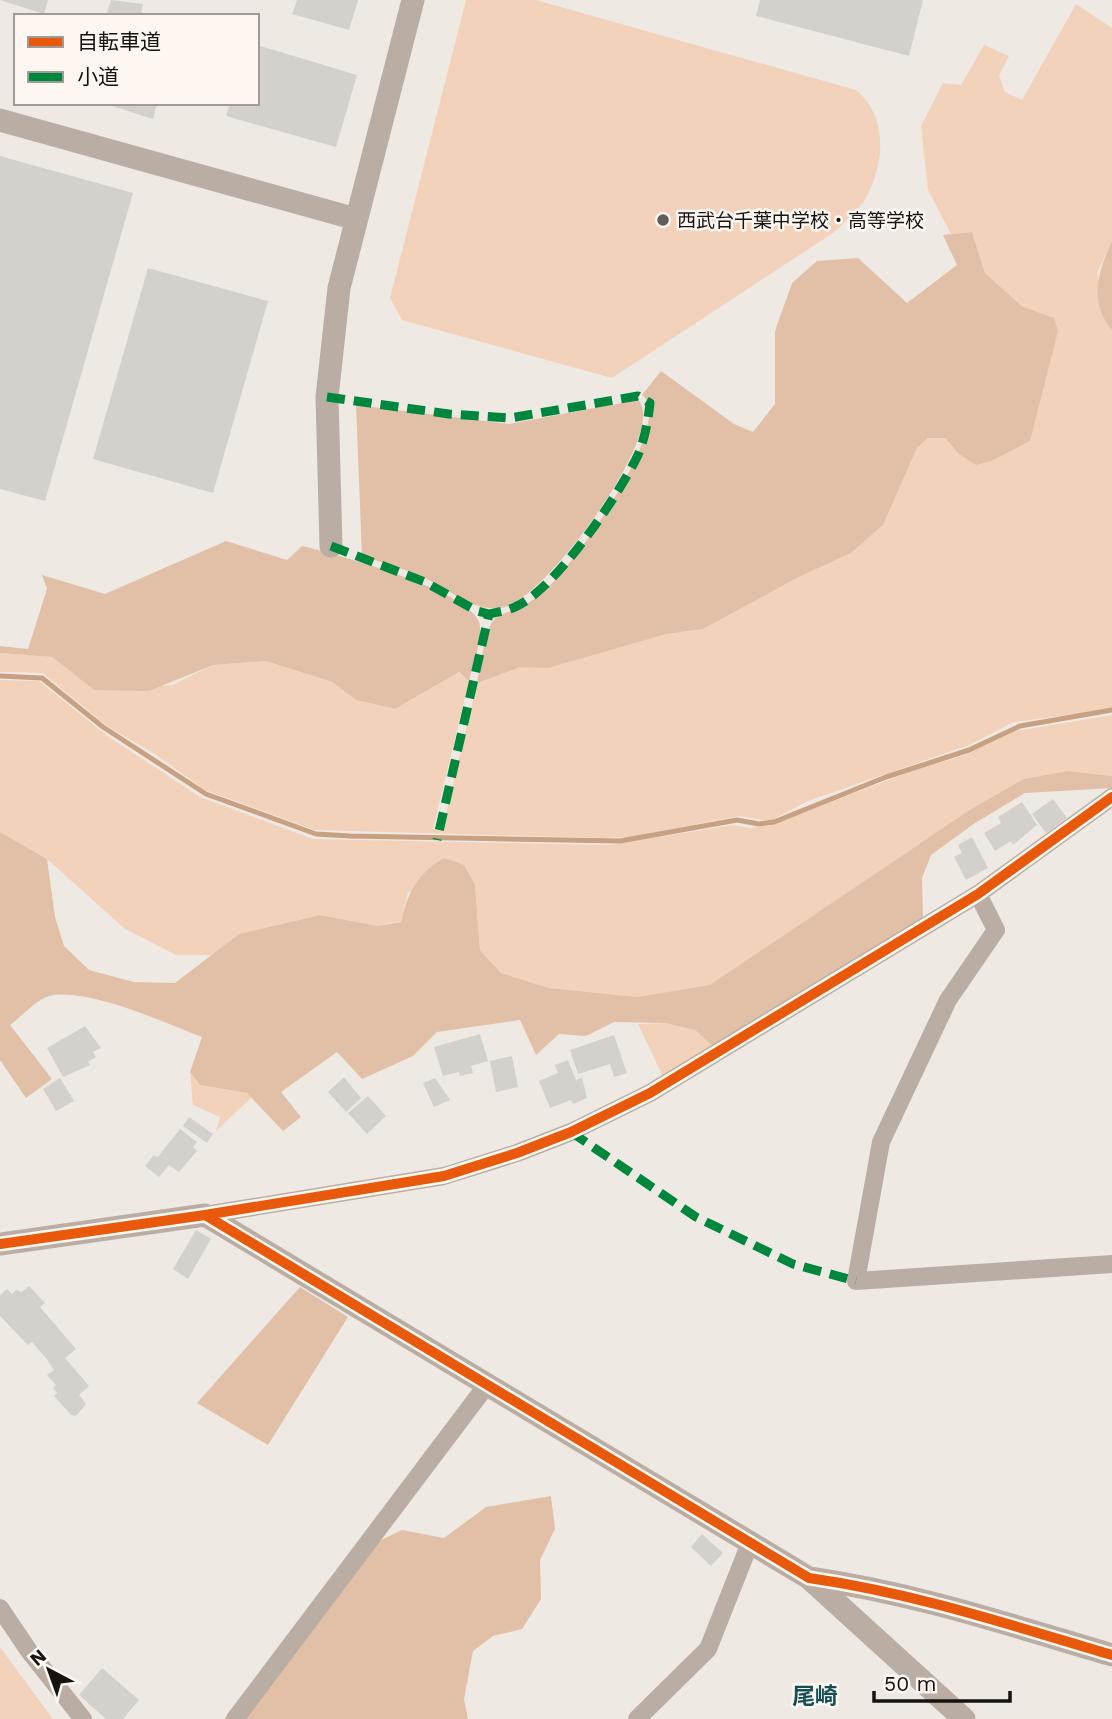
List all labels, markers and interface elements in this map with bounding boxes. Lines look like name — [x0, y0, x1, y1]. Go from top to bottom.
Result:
legend — [14, 14, 259, 105]
text: 自転車道 — [77, 29, 161, 54]
text: 小道 — [77, 64, 119, 89]
place label: 西武台千葉中学校・高等学校 — [677, 209, 924, 232]
marker: 西武台千葉中学校・高等学校 — [655, 212, 671, 228]
north arrow — [14, 1635, 84, 1705]
text: N — [25, 1644, 51, 1671]
scale bar — [874, 1660, 1010, 1704]
text: 50 m — [884, 1671, 936, 1696]
district label: 尾崎 — [792, 1683, 838, 1710]

